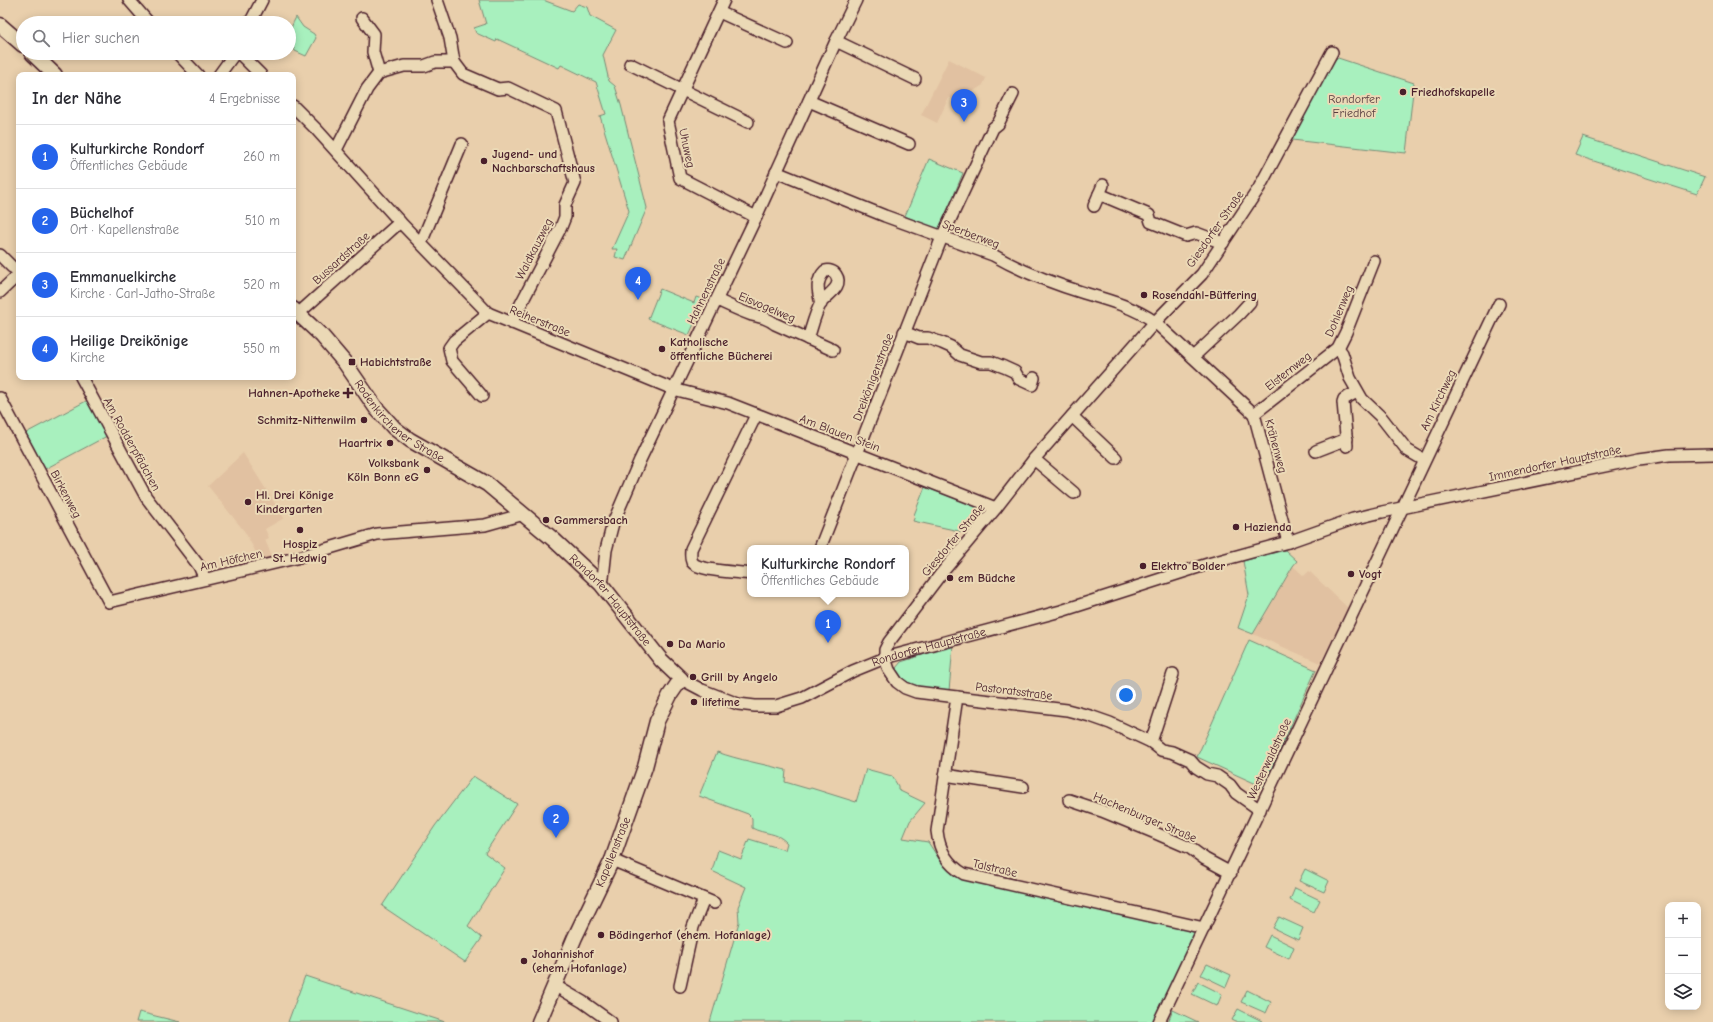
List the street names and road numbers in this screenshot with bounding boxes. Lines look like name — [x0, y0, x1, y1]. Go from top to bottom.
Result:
street label: Uhuweg — [676, 127, 698, 169]
street label: Giesdorfer Straße — [1183, 188, 1247, 270]
street label: Waldkauzweg — [513, 216, 555, 282]
street label: Sperberweg — [940, 217, 1002, 251]
street label: Bussardstraße — [310, 229, 372, 287]
street label: Hahnenstraße — [684, 256, 728, 326]
street label: Dohlenweg — [1322, 283, 1356, 339]
street label: Eisvogelweg — [736, 289, 798, 325]
street label: Reiherstraße — [508, 302, 572, 340]
street label: Dreikönigenstraße — [850, 331, 896, 423]
street label: Elsternweg — [1262, 349, 1314, 393]
street label: Am Kirchweg — [1417, 367, 1459, 433]
street label: Rodenkirchener Straße — [352, 377, 447, 465]
street label: Am Rodderpfädchen — [101, 395, 163, 493]
street label: Am Blauen Stein — [798, 411, 882, 455]
street label: Krähenweg — [1262, 417, 1290, 475]
street label: Immendorfer Hauptstraße — [1488, 442, 1622, 484]
street label: Birkenweg — [48, 468, 84, 520]
street label: Giesdorfer Straße — [918, 501, 988, 579]
street label: Am Höfchen — [198, 546, 264, 574]
street label: Rondorfer Hauptstraße — [566, 551, 654, 649]
street label: Rondorfer Hauptstraße — [870, 624, 987, 670]
street label: Pastoratsstraße — [975, 679, 1053, 703]
street label: Westerwaldstraße — [1244, 716, 1294, 802]
street label: Hachenburger Straße — [1091, 789, 1199, 845]
street label: Kapellenstraße — [593, 815, 633, 889]
street label: Talstraße — [971, 856, 1019, 880]

